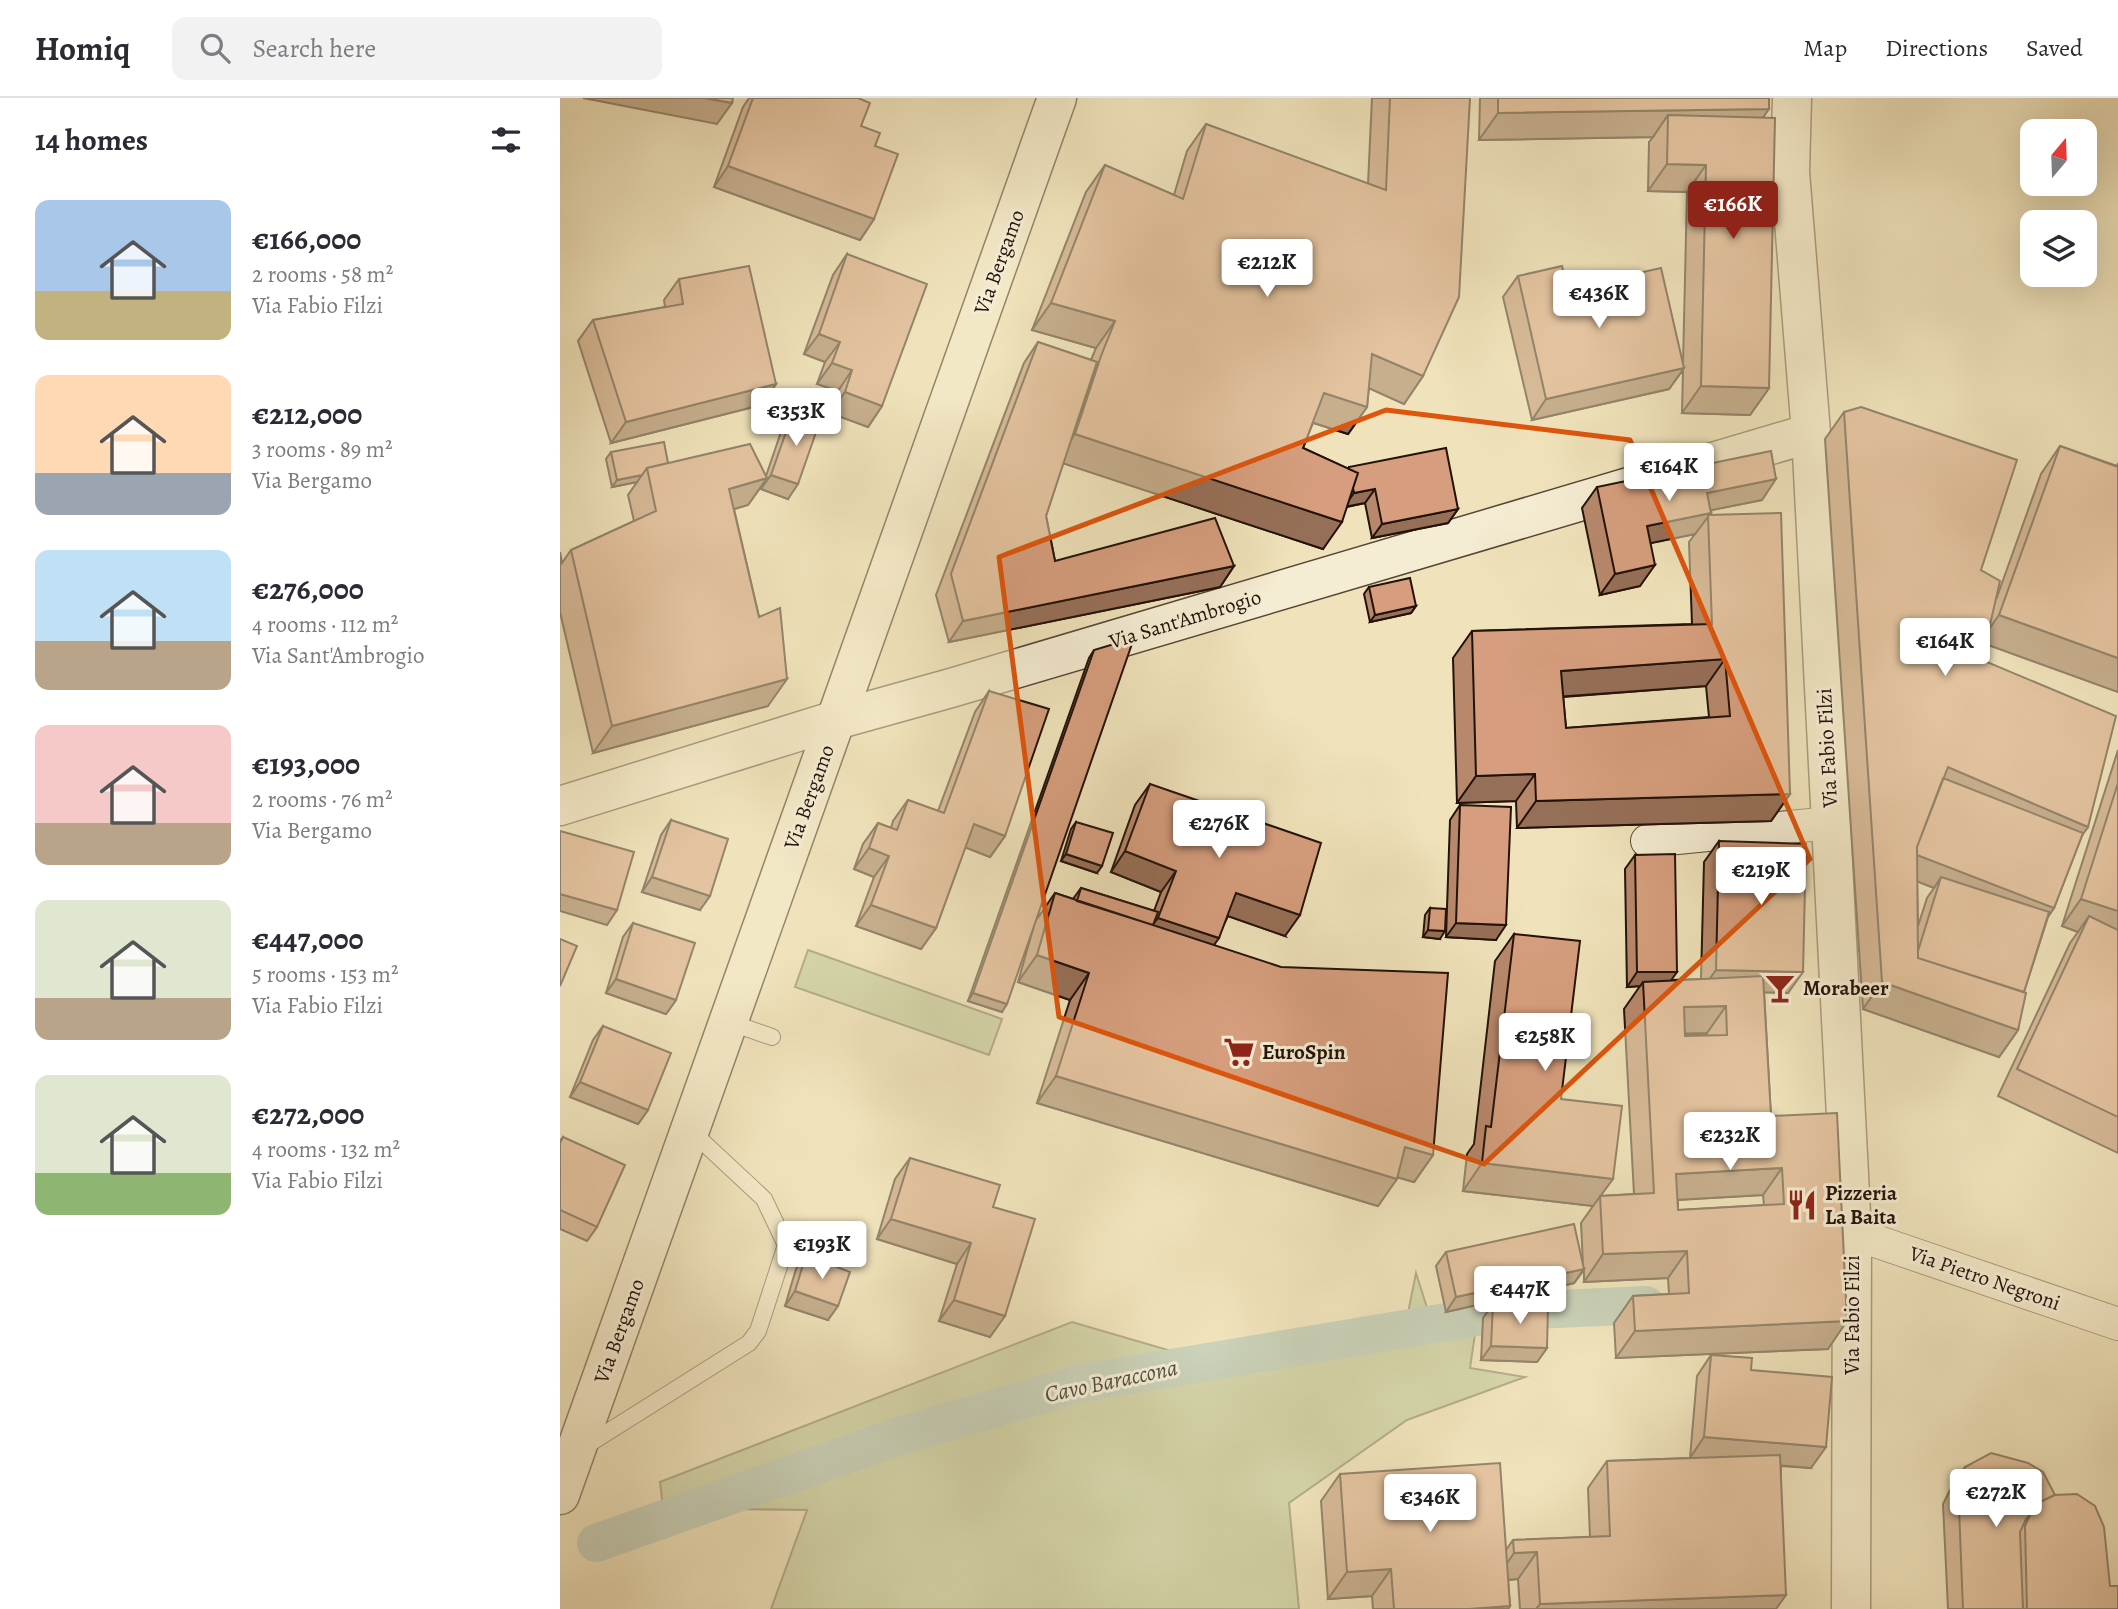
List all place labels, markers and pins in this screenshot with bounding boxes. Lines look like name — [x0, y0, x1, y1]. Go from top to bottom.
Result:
pin: €166K — [1684, 181, 1782, 241]
pin: €212K — [1218, 240, 1316, 299]
pin: €436K — [1550, 271, 1648, 330]
pin: €353K — [747, 388, 845, 448]
pin: €164K — [1620, 444, 1718, 503]
pin: €164K — [1896, 618, 1994, 678]
pin: €276K — [1170, 800, 1268, 860]
pin: €219K — [1712, 848, 1810, 907]
bar icon: Morabeer — [1763, 971, 1797, 1005]
place label: Morabeer — [1803, 974, 1889, 1002]
pin: €258K — [1496, 1014, 1594, 1073]
supermarket icon: EuroSpin — [1222, 1035, 1256, 1069]
place label: EuroSpin — [1262, 1038, 1346, 1066]
pin: €232K — [1681, 1112, 1779, 1172]
place label: Pizzeria La Baita — [1825, 1179, 1898, 1231]
restaurant icon: Pizzeria La Baita — [1785, 1188, 1819, 1222]
pin: €193K — [773, 1222, 871, 1281]
pin: €447K — [1471, 1266, 1569, 1326]
pin: €272K — [1947, 1470, 2045, 1529]
pin: €346K — [1381, 1474, 1479, 1534]

